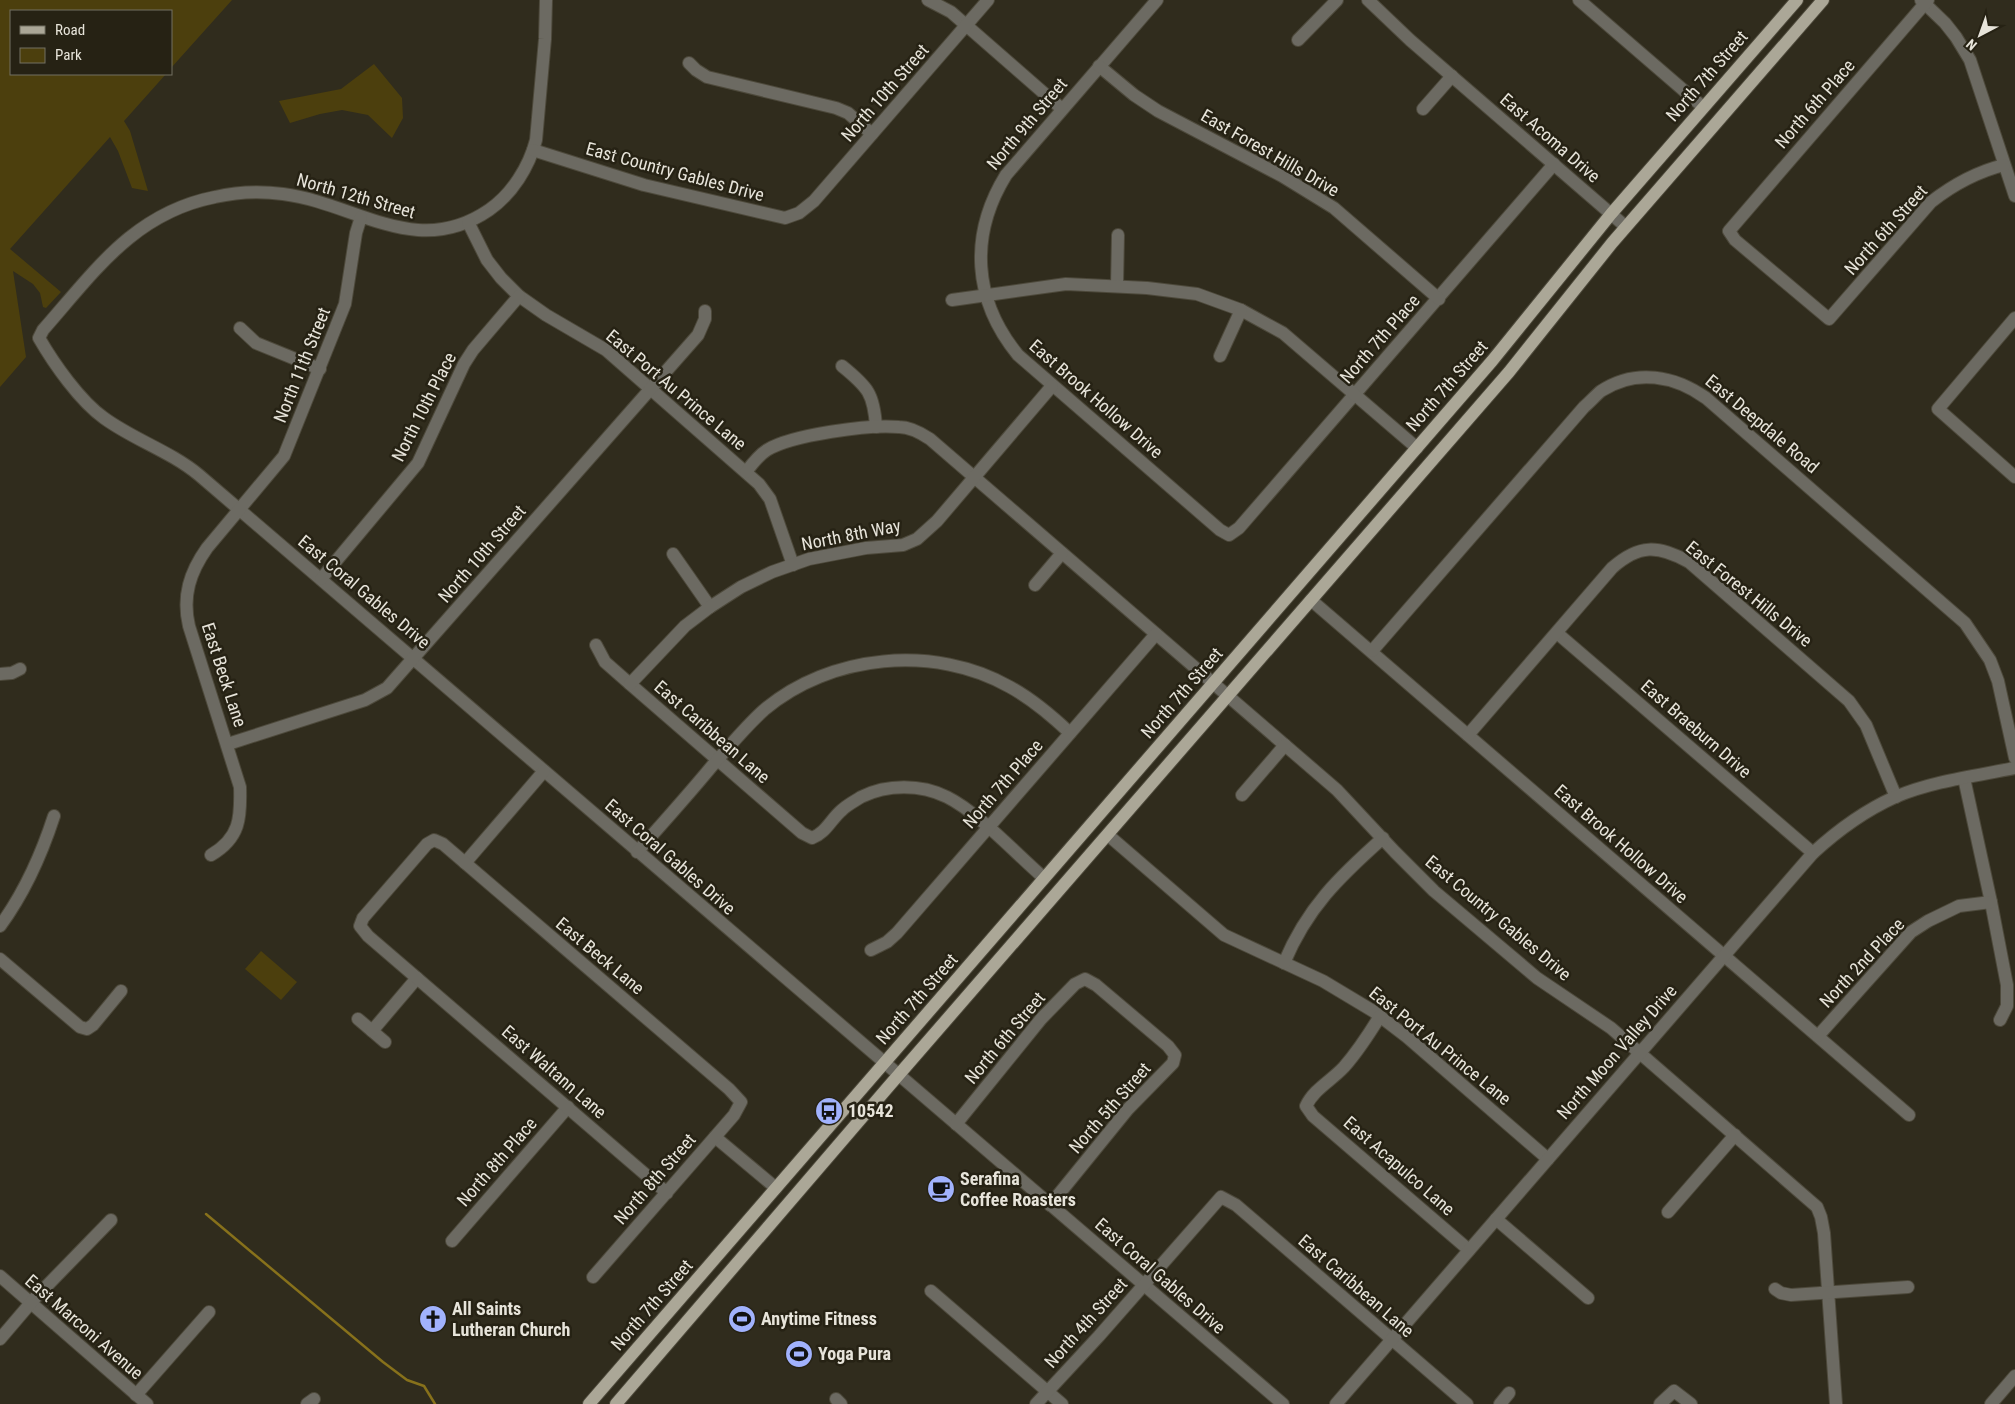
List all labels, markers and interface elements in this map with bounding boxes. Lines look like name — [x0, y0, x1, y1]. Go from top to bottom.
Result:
legend — [10, 10, 172, 75]
north arrow — [1955, 10, 2005, 60]
text: Road — [55, 21, 85, 39]
street label: North 7th Street — [1661, 26, 1752, 125]
text: N — [1963, 36, 1980, 54]
street label: North 10th Street — [837, 40, 933, 146]
text: Park — [55, 46, 82, 64]
street label: North 6th Place — [1770, 55, 1859, 152]
street label: North 9th Street — [982, 73, 1071, 174]
street label: East Acoma Drive — [1496, 89, 1604, 187]
street label: East Forest Hills Drive — [1197, 104, 1343, 201]
street label: East Country Gables Drive — [584, 138, 766, 205]
street label: North 12th Street — [294, 169, 418, 222]
street label: North 6th Street — [1840, 180, 1931, 279]
street label: North 7th Place — [1335, 290, 1424, 387]
street label: North 11th Street — [269, 304, 334, 425]
street label: East Port Au Prince Lane — [602, 325, 751, 454]
street label: East Brook Hollow Drive — [1025, 335, 1167, 462]
street label: North 7th Street — [1401, 336, 1492, 435]
street label: North 10th Place — [387, 349, 460, 465]
street label: East Deepdale Road — [1701, 370, 1823, 477]
street label: North 10th Street — [434, 501, 530, 607]
street label: North 8th Way — [799, 514, 903, 554]
street label: East Coral Gables Drive — [294, 530, 434, 653]
street label: East Forest Hills Drive — [1682, 536, 1817, 651]
street label: East Beck Lane — [198, 620, 251, 730]
street label: North 7th Street — [1136, 643, 1227, 742]
street label: East Braeburn Drive — [1637, 675, 1756, 782]
street label: East Caribbean Lane — [650, 676, 774, 787]
street label: North 7th Place — [958, 735, 1047, 832]
street label: East Brook Hollow Drive — [1550, 780, 1692, 907]
street label: East Coral Gables Drive — [601, 794, 740, 919]
street label: East Country Gables Drive — [1421, 851, 1575, 985]
street label: East Beck Lane — [552, 913, 649, 999]
street label: North 2nd Place — [1815, 914, 1908, 1012]
street label: North 7th Street — [871, 949, 962, 1048]
street label: North Moon Valley Drive — [1553, 980, 1681, 1123]
street label: East Port Au Prince Lane — [1365, 982, 1515, 1109]
street label: North 6th Street — [960, 987, 1049, 1088]
street label: East Waltann Lane — [498, 1021, 611, 1123]
street label: North 5th Street — [1064, 1058, 1155, 1157]
bus stop icon: 10542 — [814, 1096, 844, 1126]
place label: 10542 — [848, 1100, 893, 1121]
street label: East Acapulco Lane — [1340, 1112, 1459, 1220]
street label: North 8th Place — [452, 1113, 541, 1210]
street label: North 8th Street — [609, 1129, 700, 1228]
place label: Serafina Coffee Roasters — [960, 1168, 1076, 1210]
cafe icon: Serafina Coffee Roasters — [926, 1174, 956, 1204]
street label: East Coral Gables Drive — [1091, 1213, 1230, 1338]
street label: East Caribbean Lane — [1294, 1230, 1418, 1341]
street label: North 7th Street — [606, 1255, 697, 1354]
street label: East Marconi Avenue — [21, 1270, 147, 1383]
street label: North 4th Street — [1040, 1273, 1131, 1372]
place label: All Saints Lutheran Church — [452, 1298, 570, 1340]
church icon: All Saints Lutheran Church — [418, 1304, 448, 1334]
sports icon: Anytime Fitness — [727, 1304, 757, 1334]
place label: Anytime Fitness — [761, 1308, 877, 1329]
sports icon: Yoga Pura — [784, 1339, 814, 1369]
place label: Yoga Pura — [818, 1343, 891, 1364]

